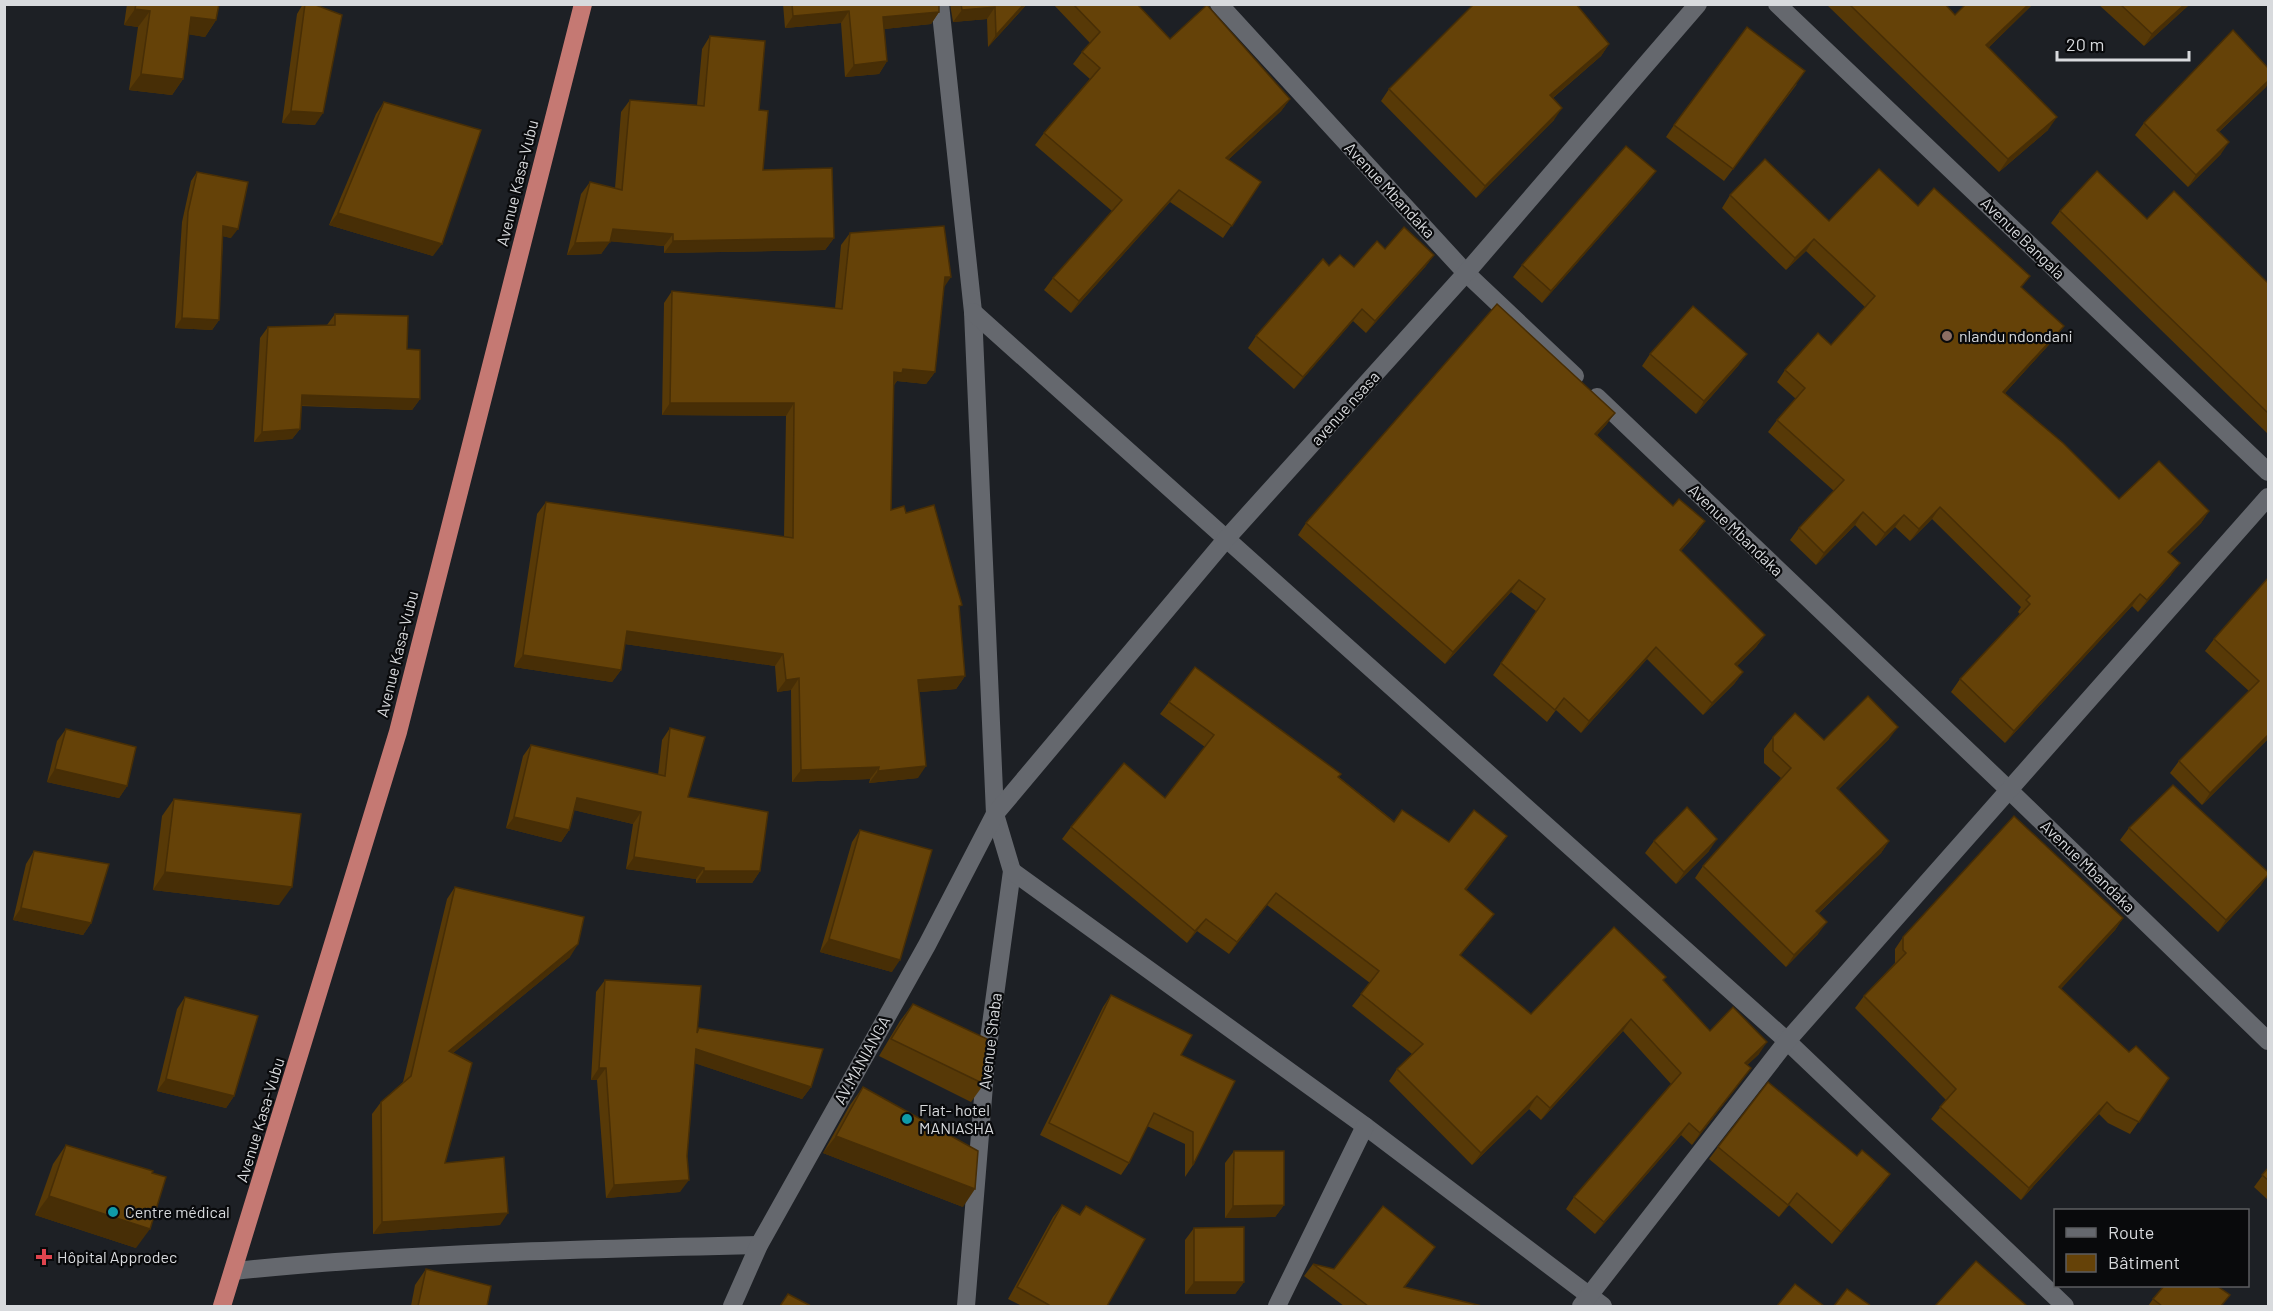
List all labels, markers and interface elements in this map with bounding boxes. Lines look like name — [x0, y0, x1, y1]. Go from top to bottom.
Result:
scale bar — [2057, 24, 2189, 62]
text: 20 m — [2066, 33, 2104, 55]
street label: Avenue Kasa-Vubu — [492, 118, 541, 248]
street label: Avenue Mbandaka — [1341, 138, 1440, 241]
street label: Avenue Bangala — [1977, 193, 2069, 282]
place label: nlandu ndondani — [1959, 326, 2073, 345]
marker: nlandu ndondani — [1940, 329, 1954, 343]
street label: avenue nsasa — [1306, 367, 1383, 449]
street label: Avenue Mbandaka — [1685, 480, 1788, 579]
street label: Avenue Kasa-Vubu — [372, 589, 421, 719]
street label: Avenue Mbandaka — [2037, 816, 2140, 915]
street label: Avenue Shaba — [974, 992, 1005, 1090]
street label: AV.MANIANGA — [829, 1012, 894, 1107]
street label: Avenue Kasa-Vubu — [232, 1055, 288, 1184]
place label: Flat- hotel MANIASHA — [919, 1100, 994, 1137]
marker: Flat- hotel MANIASHA — [900, 1112, 914, 1126]
place label: Centre médical — [125, 1202, 230, 1221]
marker: Centre médical — [106, 1205, 120, 1219]
legend — [2054, 1209, 2249, 1287]
text: Route — [2108, 1221, 2154, 1243]
place label: Hôpital Approdec — [57, 1247, 177, 1266]
marker: Hôpital Approdec — [35, 1248, 53, 1266]
text: Bâtiment — [2108, 1251, 2180, 1273]

